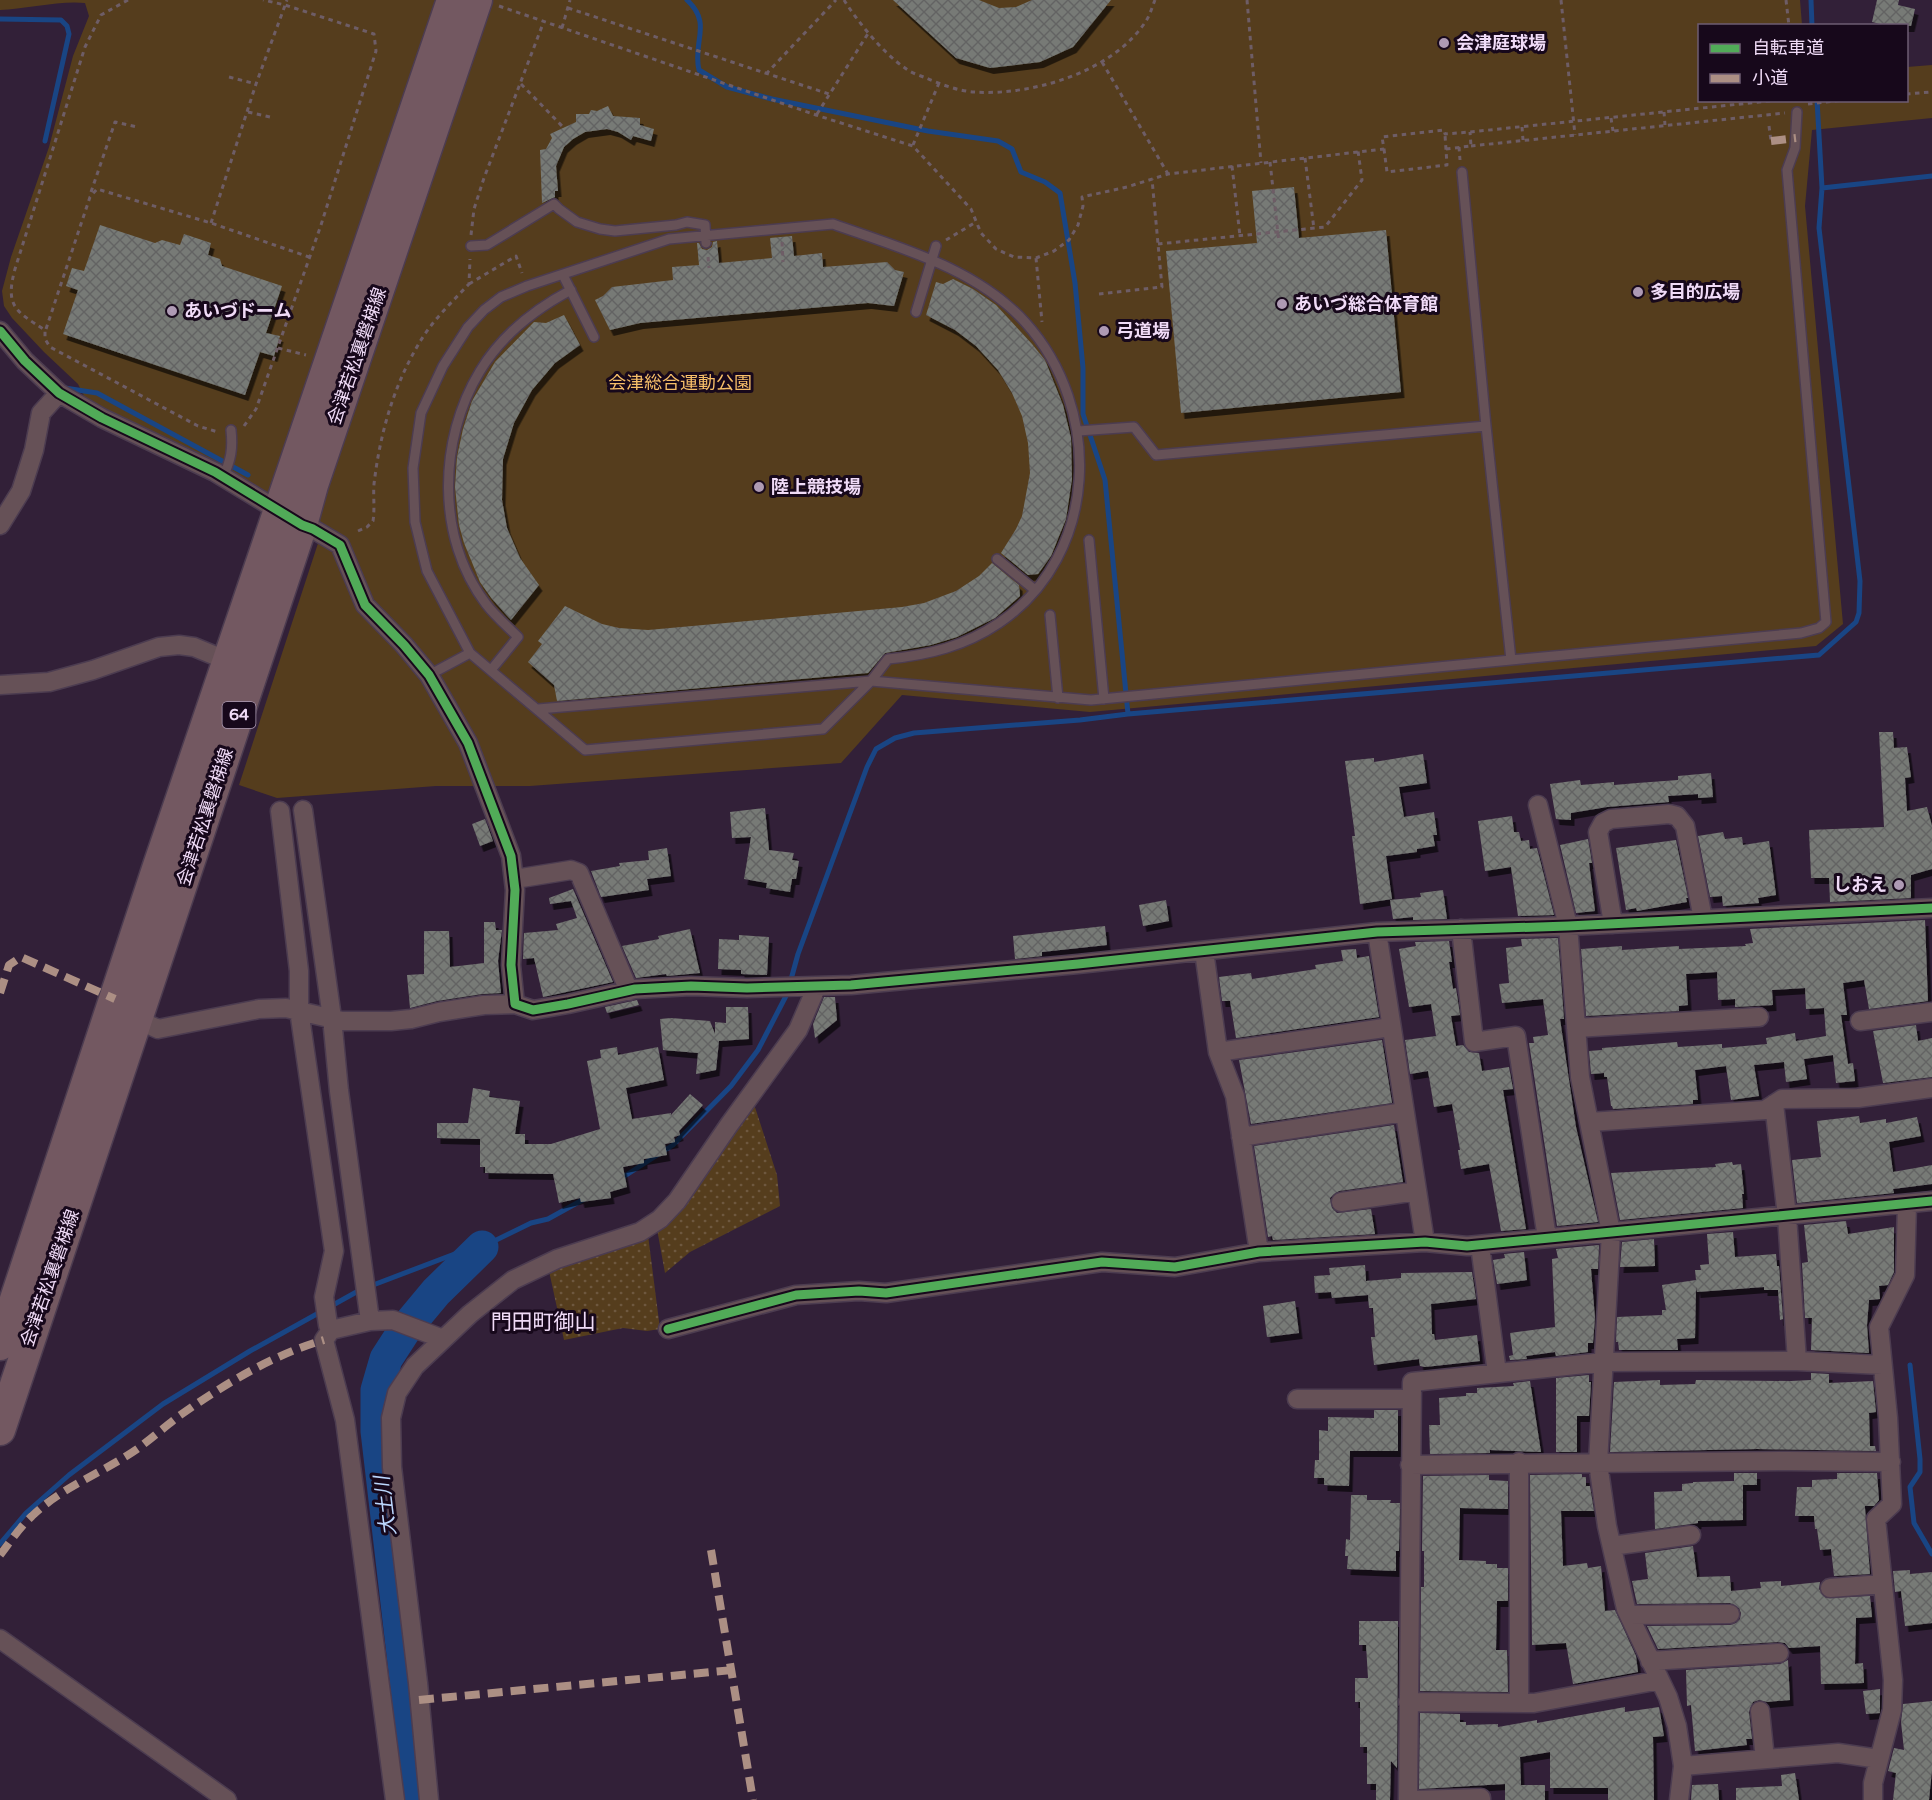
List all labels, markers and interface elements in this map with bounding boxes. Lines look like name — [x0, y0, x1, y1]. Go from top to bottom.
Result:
legend — [1698, 24, 1908, 102]
place label: 会津庭球場 — [1456, 32, 1546, 54]
marker: 会津庭球場 — [1437, 36, 1451, 50]
text: 自転車道 — [1752, 37, 1824, 59]
text: 小道 — [1752, 67, 1788, 89]
place label: 多目的広場 — [1650, 281, 1740, 303]
street label: 会津若松裏磐梯線 — [323, 284, 391, 428]
marker: 多目的広場 — [1631, 285, 1645, 299]
place label: あいづ総合体育館 — [1294, 293, 1438, 315]
marker: あいづ総合体育館 — [1275, 297, 1289, 311]
place label: あいづドーム — [184, 300, 291, 322]
marker: あいづドーム — [165, 304, 179, 318]
place label: 弓道場 — [1116, 320, 1170, 342]
marker: 弓道場 — [1097, 324, 1111, 338]
park label: 会津総合運動公園 — [608, 372, 752, 394]
place label: 陸上競技場 — [771, 476, 861, 498]
marker: 陸上競技場 — [752, 480, 766, 494]
road number: 64 — [222, 702, 256, 728]
street label: 会津若松裏磐梯線 — [172, 745, 238, 889]
place label: しおえ — [1833, 874, 1887, 896]
marker: しおえ — [1892, 878, 1906, 892]
street label: 会津若松裏磐梯線 — [16, 1206, 84, 1350]
district label: 門田町御山 — [491, 1310, 596, 1335]
water label: 大土川 — [370, 1473, 402, 1537]

